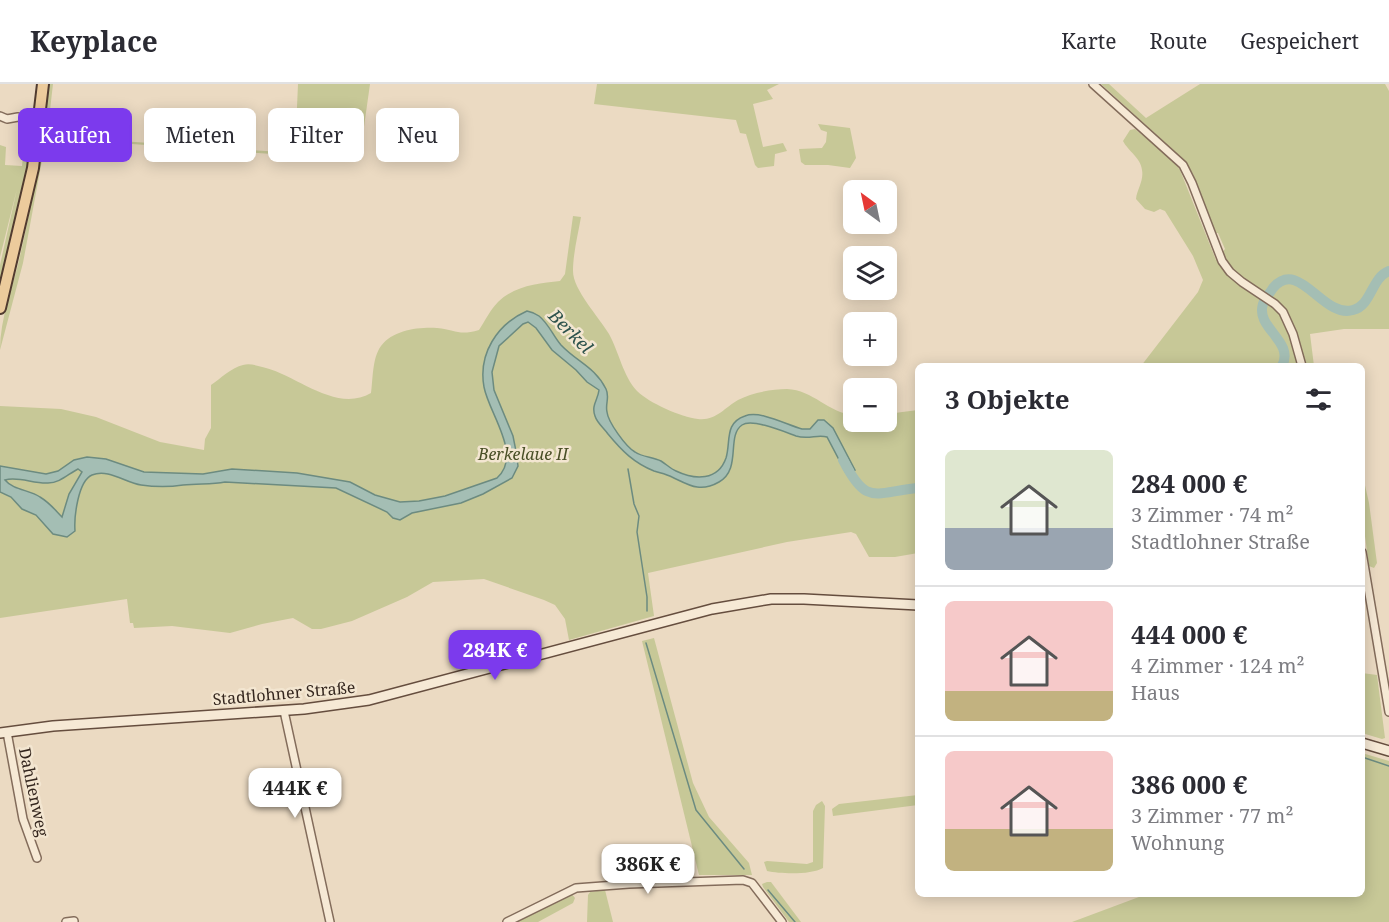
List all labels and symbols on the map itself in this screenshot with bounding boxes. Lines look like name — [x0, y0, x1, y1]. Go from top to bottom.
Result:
north arrow — [843, 180, 897, 234]
water label: Berkel — [543, 303, 599, 359]
park label: Berkelaue II — [477, 443, 569, 465]
pin: 284K € — [446, 630, 544, 681]
street label: Stadtlohner Straße — [212, 676, 356, 710]
street label: Dahlienweg — [14, 745, 54, 839]
pin: 444K € — [246, 768, 344, 819]
pin: 386K € — [599, 844, 697, 895]

